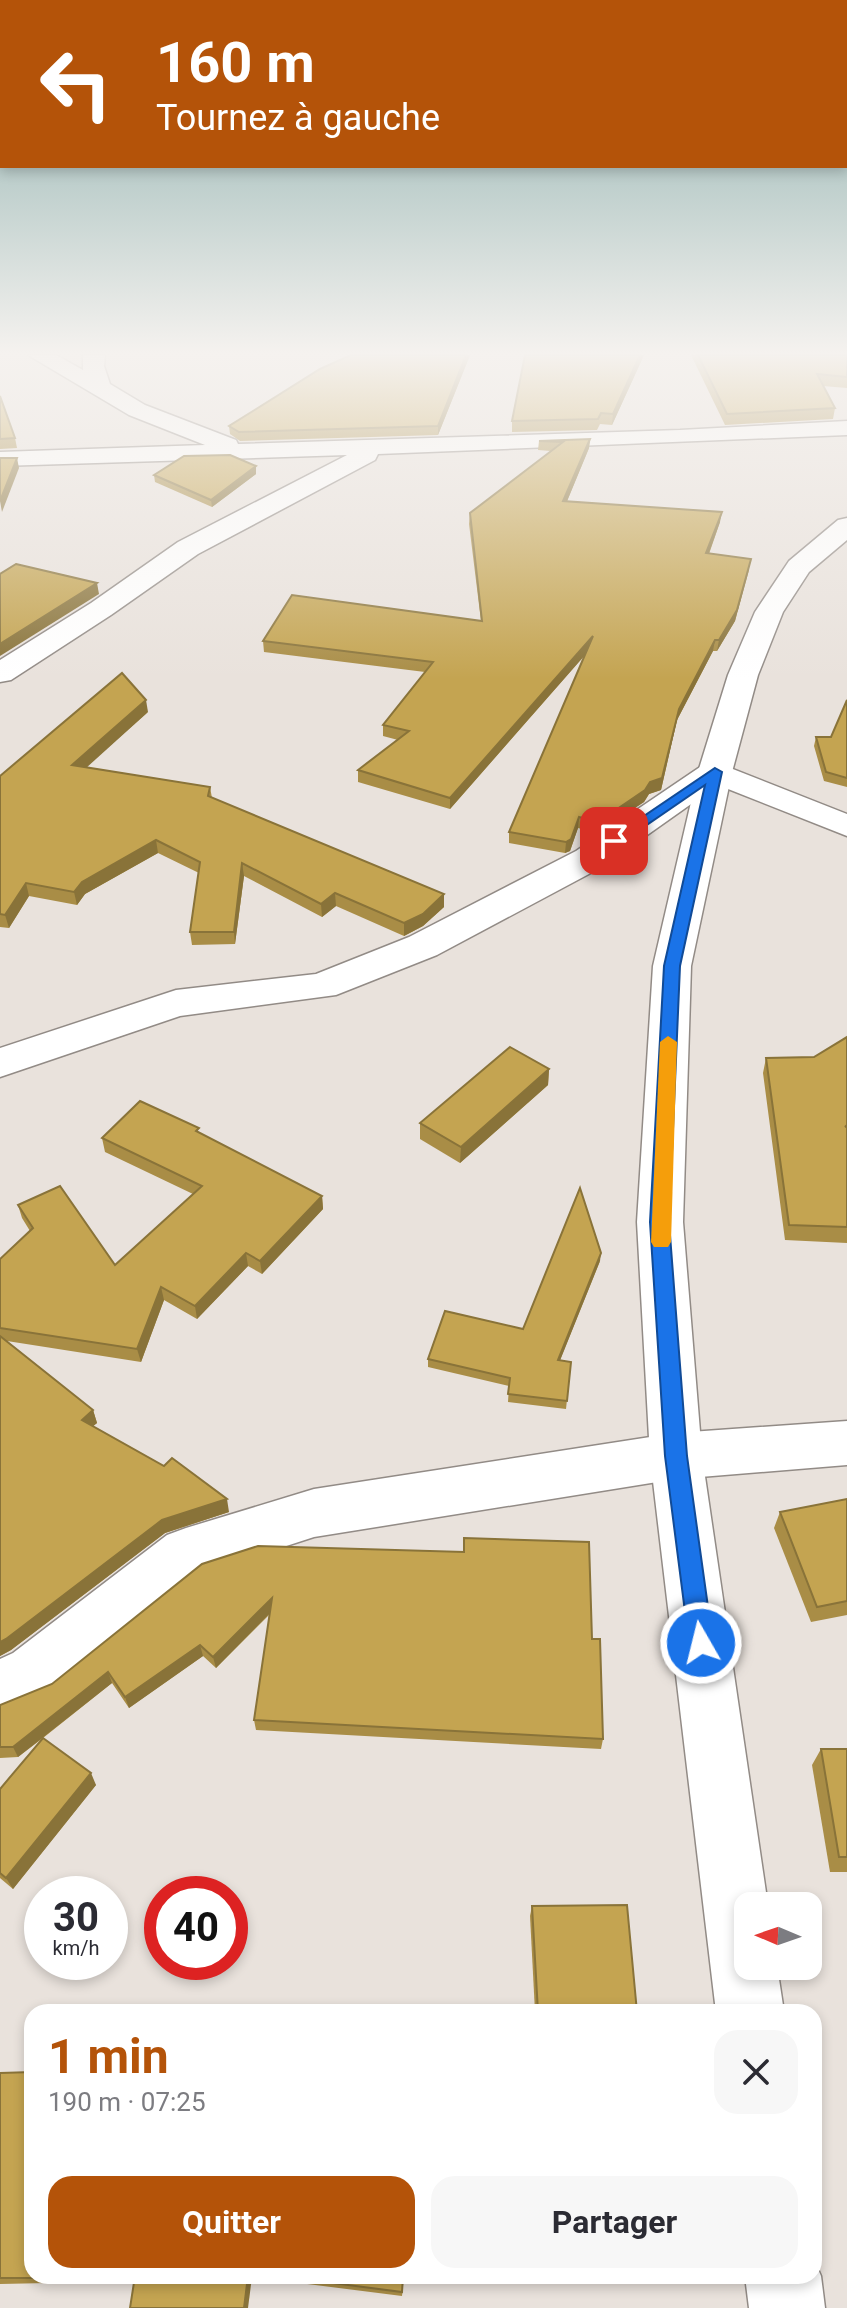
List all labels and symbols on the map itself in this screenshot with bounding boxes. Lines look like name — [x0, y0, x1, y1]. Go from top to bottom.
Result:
pin — [580, 807, 648, 875]
position arrow — [659, 1601, 743, 1685]
speed limit sign: 40 — [144, 1876, 248, 1980]
north arrow — [734, 1892, 822, 1980]

